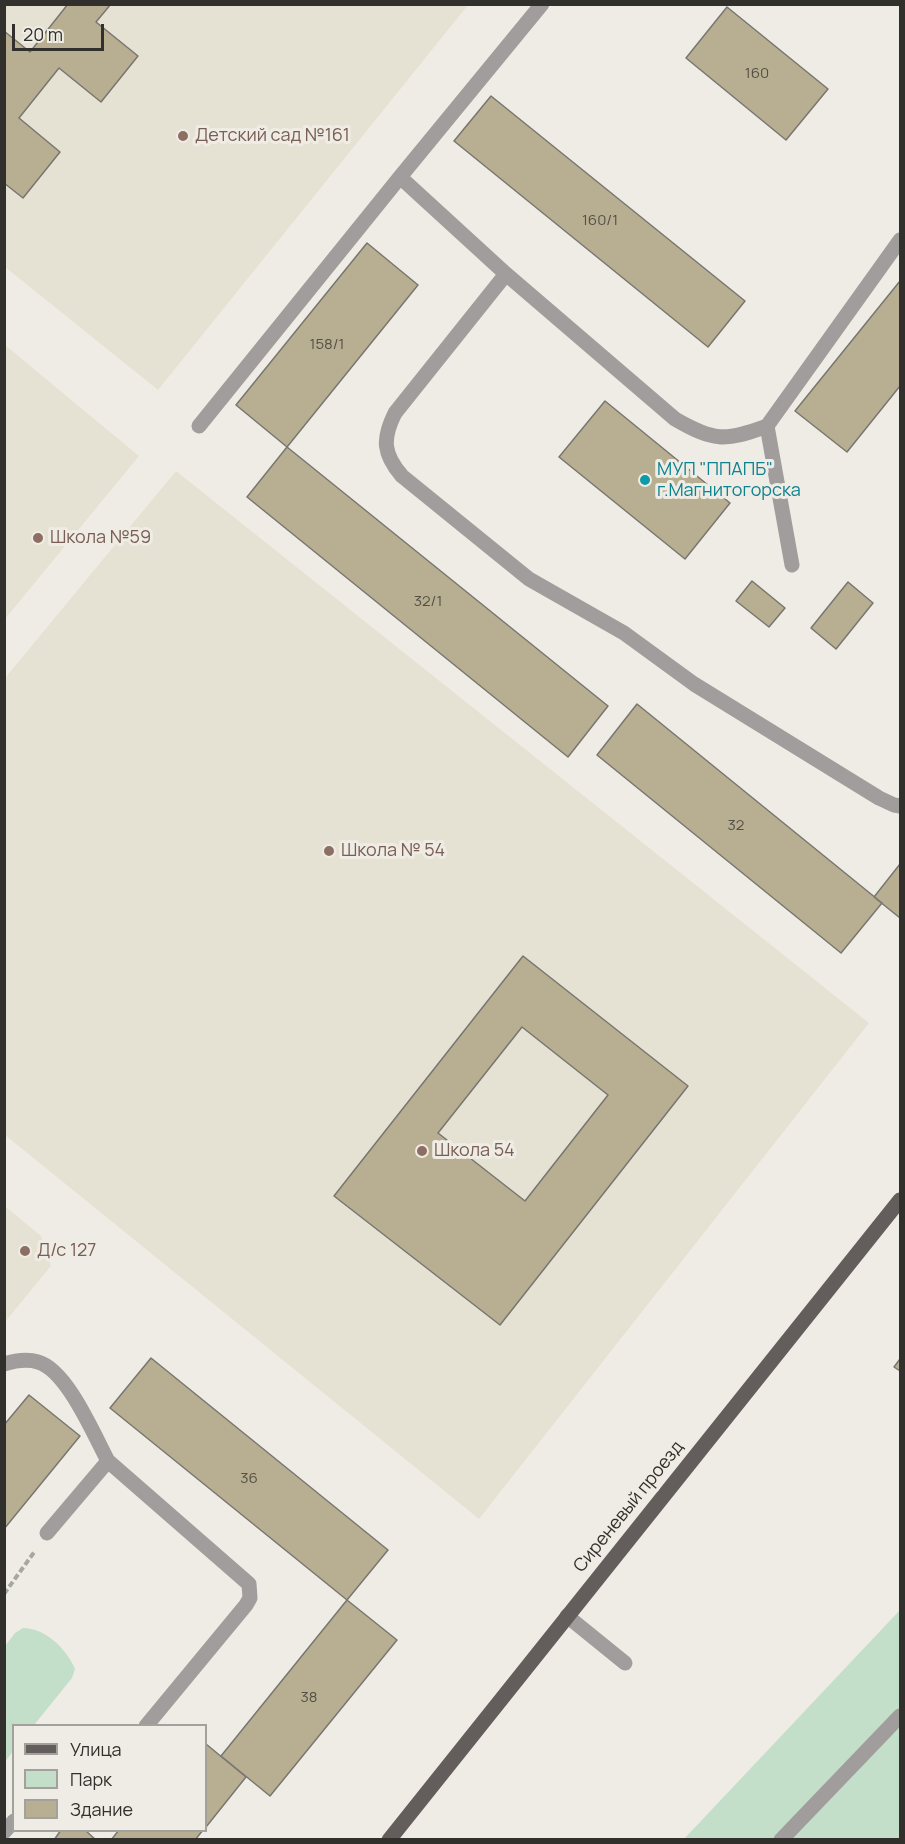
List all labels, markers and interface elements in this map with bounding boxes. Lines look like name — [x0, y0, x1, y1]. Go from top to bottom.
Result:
scale bar — [15, 12, 106, 50]
text: 20 m — [23, 22, 63, 46]
house number: 160 — [745, 65, 769, 83]
place label: Детский сад №161 — [195, 125, 350, 147]
marker: Детский сад №161 — [176, 129, 190, 143]
house number: 160/1 — [582, 212, 618, 230]
house number: 158/1 — [310, 336, 344, 354]
place label: МУП "ППАПБ" г.Магнитогорска — [657, 459, 801, 502]
marker: МУП "ППАПБ" г.Магнитогорска — [638, 473, 652, 487]
place label: Школа №59 — [50, 527, 151, 549]
marker: Школа №59 — [31, 531, 45, 545]
house number: 32/1 — [414, 593, 442, 611]
house number: 32 — [728, 817, 744, 835]
place label: Школа № 54 — [341, 840, 445, 862]
marker: Школа № 54 — [322, 844, 336, 858]
place label: Школа 54 — [434, 1140, 515, 1162]
marker: Школа 54 — [415, 1144, 429, 1158]
place label: Д/с 127 — [37, 1240, 96, 1262]
marker: Д/с 127 — [18, 1244, 32, 1258]
street label: Сиреневый проезд — [569, 1437, 689, 1577]
house number: 36 — [240, 1470, 258, 1488]
house number: 38 — [300, 1689, 318, 1707]
legend — [12, 1724, 207, 1832]
text: Улица — [70, 1737, 122, 1761]
text: Парк — [70, 1767, 112, 1791]
text: Здание — [70, 1797, 133, 1821]

